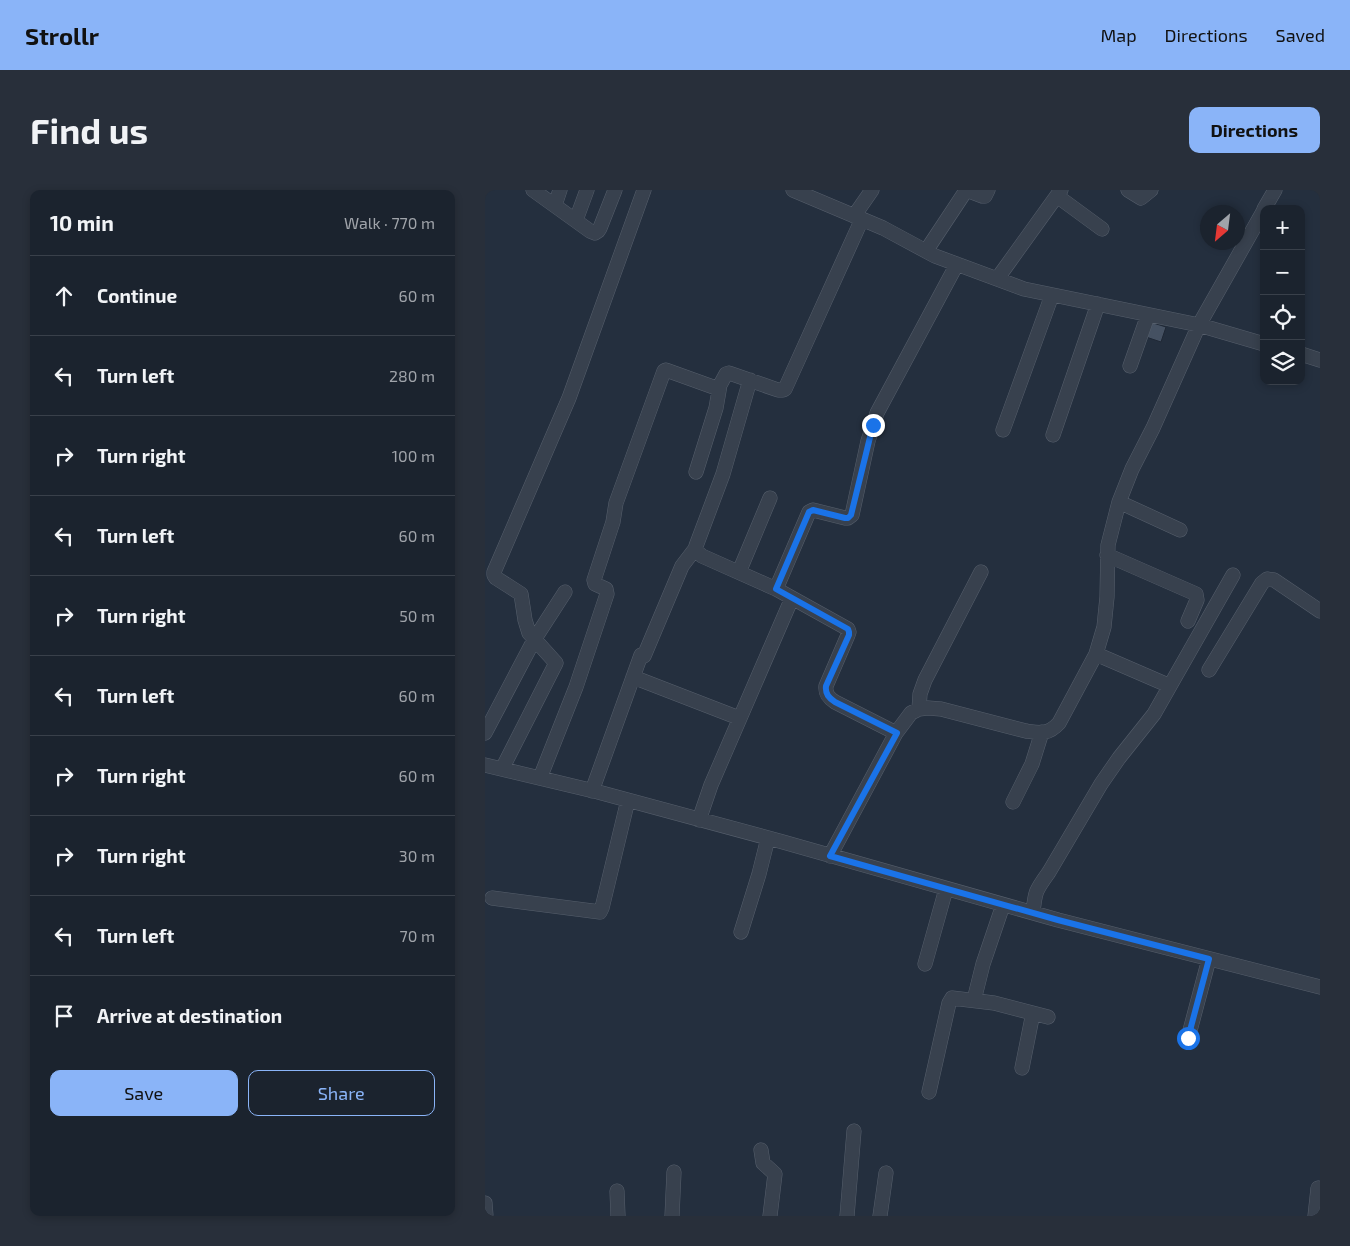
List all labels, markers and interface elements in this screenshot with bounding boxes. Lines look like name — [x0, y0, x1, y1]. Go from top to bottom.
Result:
text: Strollr — [25, 21, 99, 50]
text: Map — [1100, 24, 1137, 46]
text: Directions — [1165, 24, 1248, 46]
text: Saved — [1276, 24, 1325, 46]
button: Directions — [1189, 107, 1320, 153]
text: Find us — [30, 109, 148, 151]
north arrow — [1200, 205, 1245, 250]
map controls — [1260, 205, 1305, 385]
button: + — [1260, 205, 1305, 250]
text: 10 min — [50, 210, 114, 235]
text: Walk · 770 m — [344, 213, 435, 232]
button: − — [1260, 250, 1305, 295]
icon: ahead — [50, 282, 78, 310]
text: Continue — [97, 284, 177, 307]
text: 60 m — [399, 286, 435, 305]
button: locate — [1260, 295, 1305, 340]
button: layers — [1260, 340, 1305, 385]
icon: left — [50, 362, 78, 390]
text: Turn left — [97, 364, 174, 387]
text: 280 m — [389, 366, 435, 385]
route end — [862, 414, 885, 437]
icon: right — [50, 442, 78, 470]
text: Turn right — [97, 444, 185, 467]
text: 100 m — [392, 446, 435, 465]
icon: left — [50, 522, 78, 550]
text: Turn left — [97, 524, 174, 547]
text: 60 m — [399, 526, 435, 545]
icon: right — [50, 602, 78, 630]
text: Turn right — [97, 604, 185, 627]
text: 50 m — [399, 606, 435, 625]
icon: left — [50, 682, 78, 710]
text: Turn left — [97, 684, 174, 707]
text: 60 m — [399, 686, 435, 705]
icon: right — [50, 762, 78, 790]
text: Turn right — [97, 764, 185, 787]
text: 60 m — [399, 766, 435, 785]
icon: right — [50, 842, 78, 870]
text: Turn right — [97, 844, 185, 867]
text: 30 m — [399, 846, 435, 865]
icon: left — [50, 922, 78, 950]
text: Turn left — [97, 924, 174, 947]
text: 70 m — [400, 926, 435, 945]
icon: arrive — [50, 1002, 78, 1030]
text: Arrive at destination — [97, 1004, 282, 1027]
route start — [1177, 1027, 1200, 1050]
button: Save — [50, 1070, 238, 1116]
button: Share — [248, 1070, 435, 1116]

